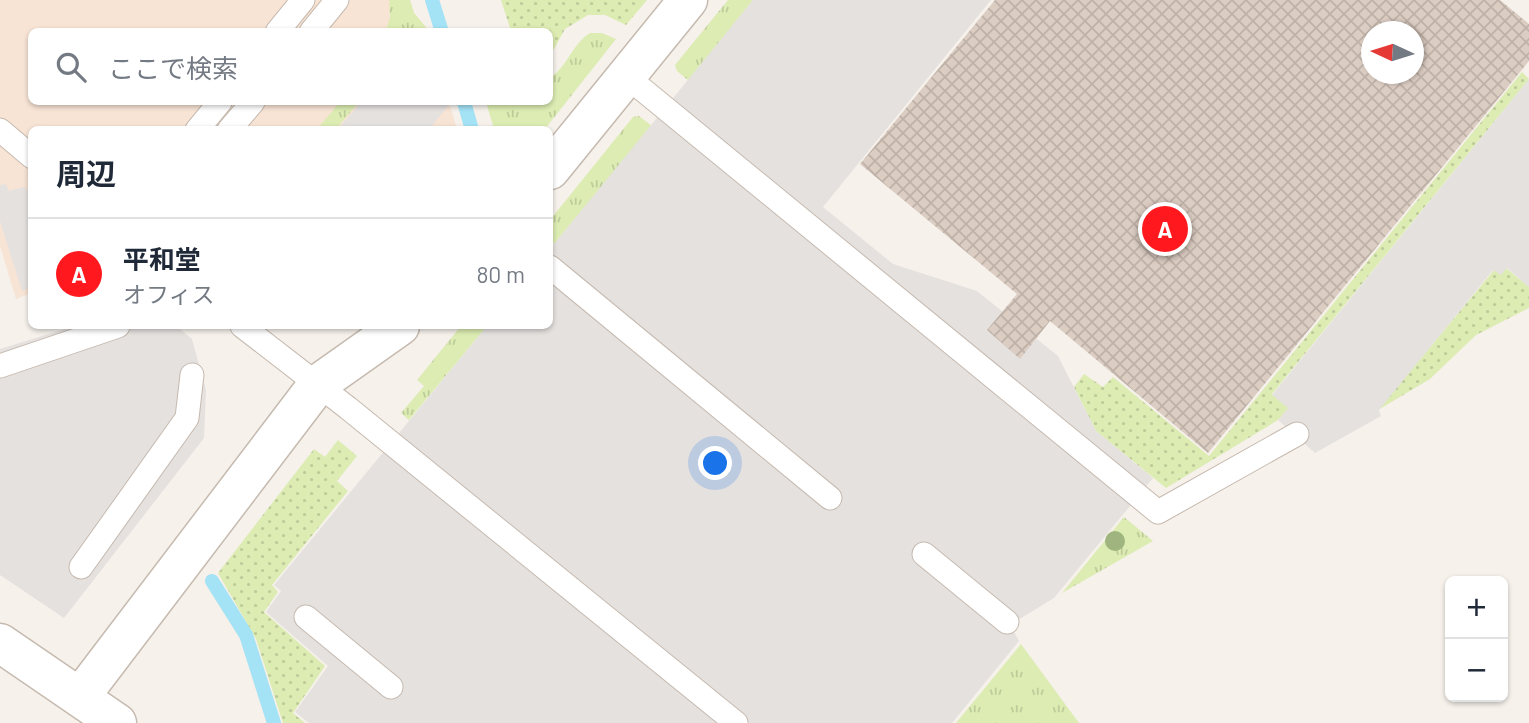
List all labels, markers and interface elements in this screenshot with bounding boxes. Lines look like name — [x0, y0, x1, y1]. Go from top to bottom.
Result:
north arrow — [1361, 21, 1424, 84]
search box — [28, 28, 553, 105]
icon: search — [52, 48, 90, 86]
text: ここで検索 — [108, 52, 238, 83]
text: 周辺 — [56, 155, 116, 191]
pin: A — [1142, 203, 1188, 255]
text: 平和堂 — [123, 243, 201, 274]
text: A — [71, 260, 87, 288]
text: 80 m — [476, 260, 525, 288]
text: オフィス — [123, 280, 215, 308]
your location — [698, 446, 732, 480]
map controls — [1445, 576, 1508, 702]
button: + — [1445, 576, 1508, 639]
button: − — [1445, 639, 1508, 702]

